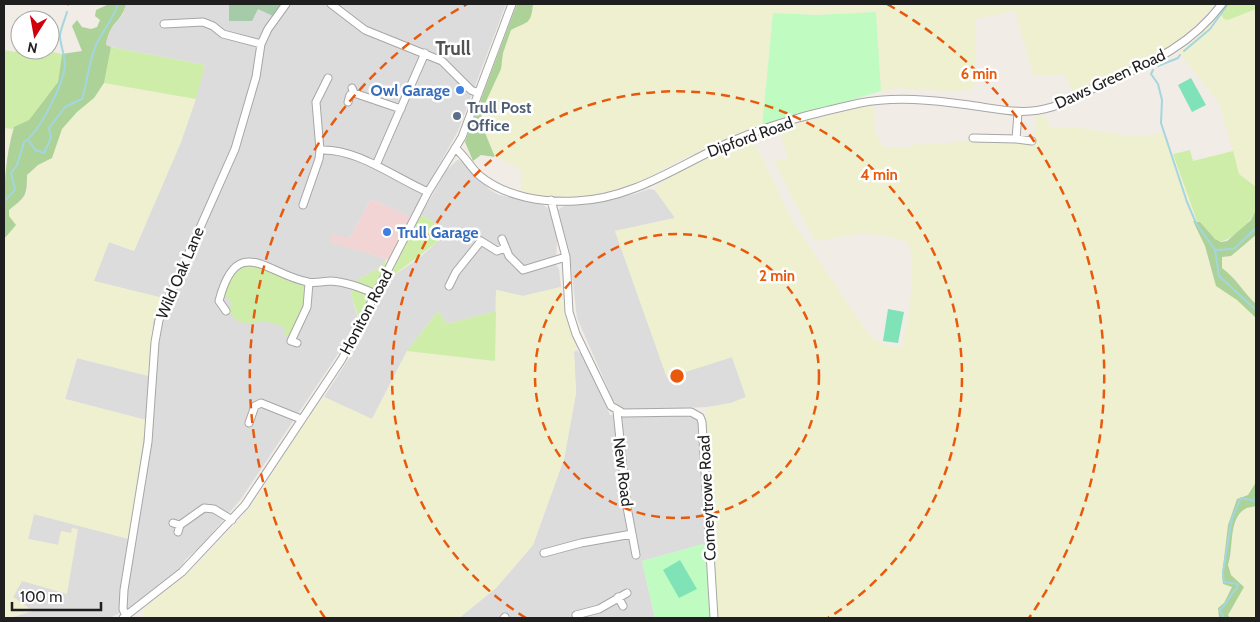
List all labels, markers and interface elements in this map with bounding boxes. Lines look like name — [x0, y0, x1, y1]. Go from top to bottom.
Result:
north arrow — [10, 10, 60, 60]
district label: Trull — [435, 37, 471, 60]
text: N — [26, 38, 39, 58]
street label: Daws Green Road — [1052, 45, 1168, 113]
text: 6 min — [961, 65, 997, 83]
place label: Owl Garage — [370, 81, 450, 100]
marker: Owl Garage — [454, 84, 466, 96]
place label: Trull Post Office — [467, 98, 532, 135]
marker: Trull Post Office — [451, 110, 463, 122]
street label: Dipford Road — [705, 113, 795, 161]
text: 4 min — [860, 166, 898, 184]
place label: Trull Garage — [397, 223, 479, 242]
street label: Wild Oak Lane — [152, 224, 208, 322]
marker: Trull Garage — [381, 226, 393, 238]
street label: Honiton Road — [336, 266, 396, 358]
text: 2 min — [759, 267, 795, 285]
centre of rings — [668, 367, 686, 385]
street label: Comeytrowe Road — [694, 435, 720, 561]
street label: New Road — [609, 437, 637, 507]
scale bar — [12, 580, 101, 612]
text: 100 m — [20, 588, 62, 606]

